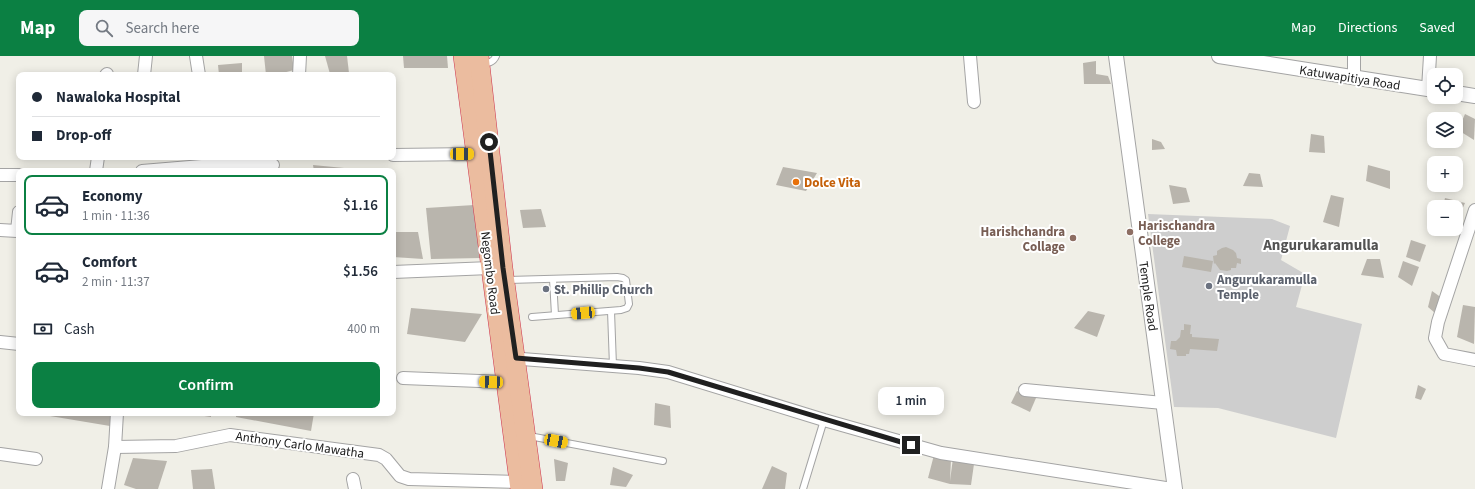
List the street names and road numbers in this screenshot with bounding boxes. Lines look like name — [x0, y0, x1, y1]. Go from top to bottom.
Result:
street label: Katuwapitiya Road — [1298, 61, 1402, 95]
street label: Negombo Road — [476, 231, 504, 316]
street label: Temple Road — [1134, 260, 1162, 332]
street label: Anthony Carlo Mawatha — [234, 427, 365, 463]

